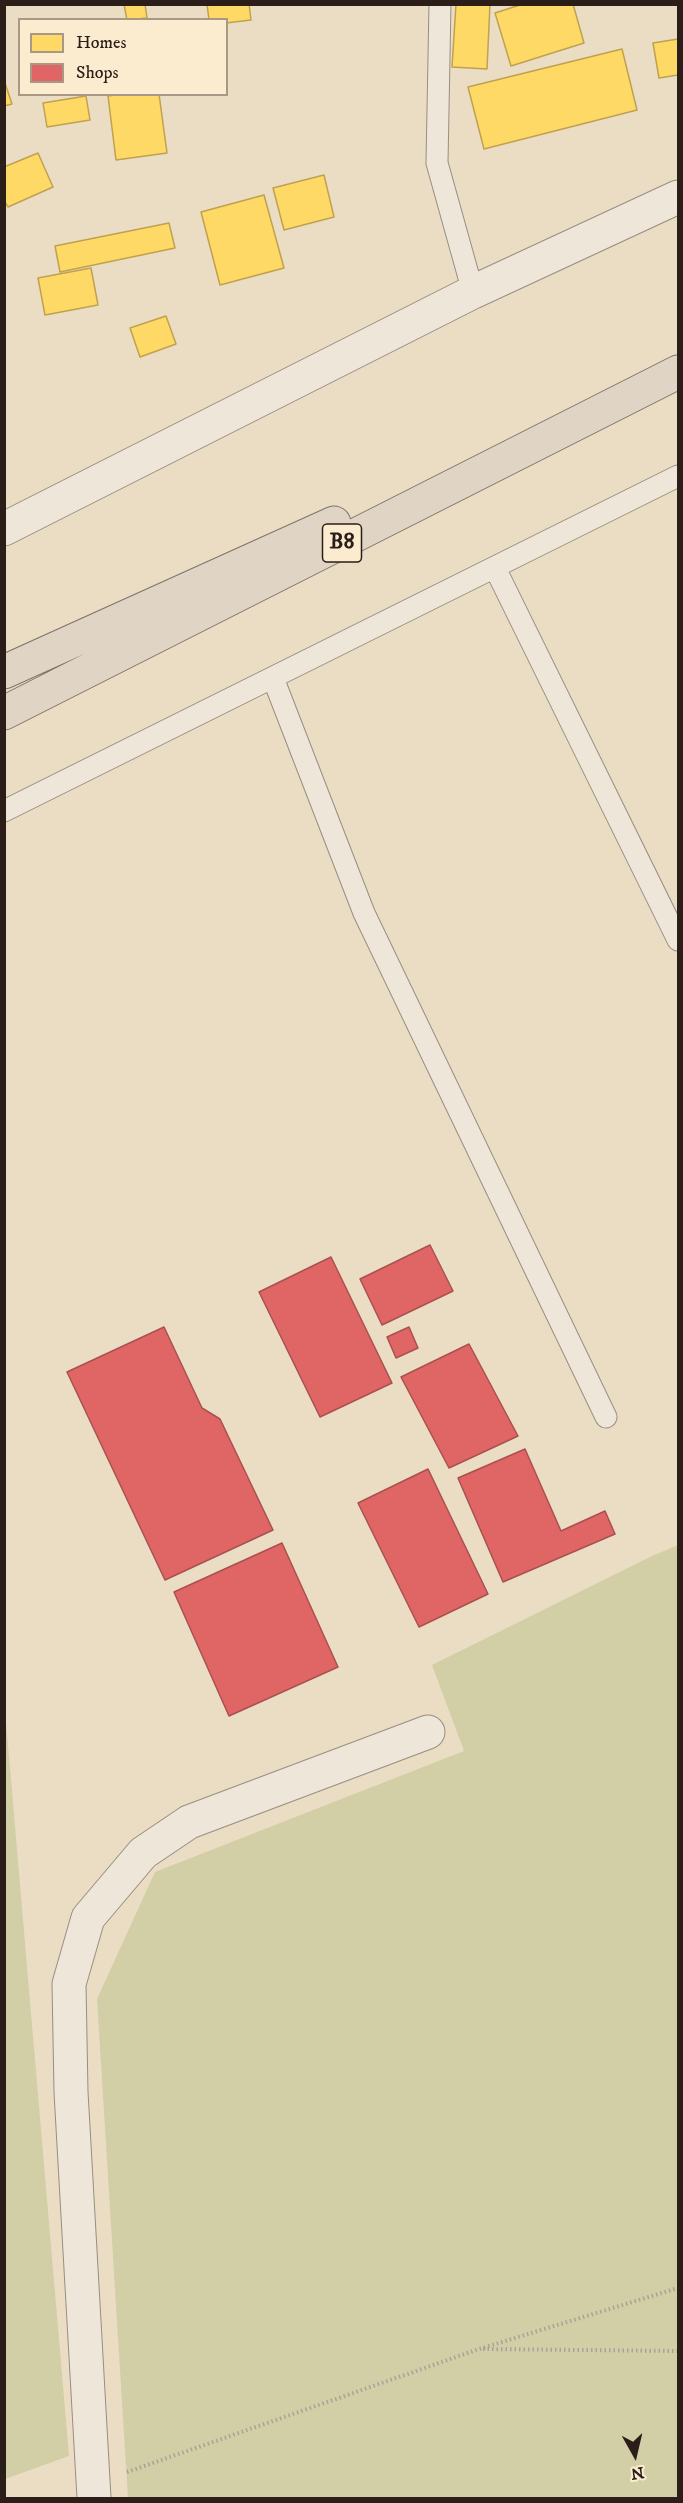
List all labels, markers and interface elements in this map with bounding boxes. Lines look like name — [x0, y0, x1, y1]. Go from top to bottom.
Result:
legend — [18, 18, 228, 96]
text: Homes — [76, 32, 127, 54]
text: Shops — [76, 62, 119, 84]
road number: B8 — [322, 524, 362, 562]
north arrow — [605, 2425, 665, 2485]
text: N — [630, 2462, 645, 2484]

